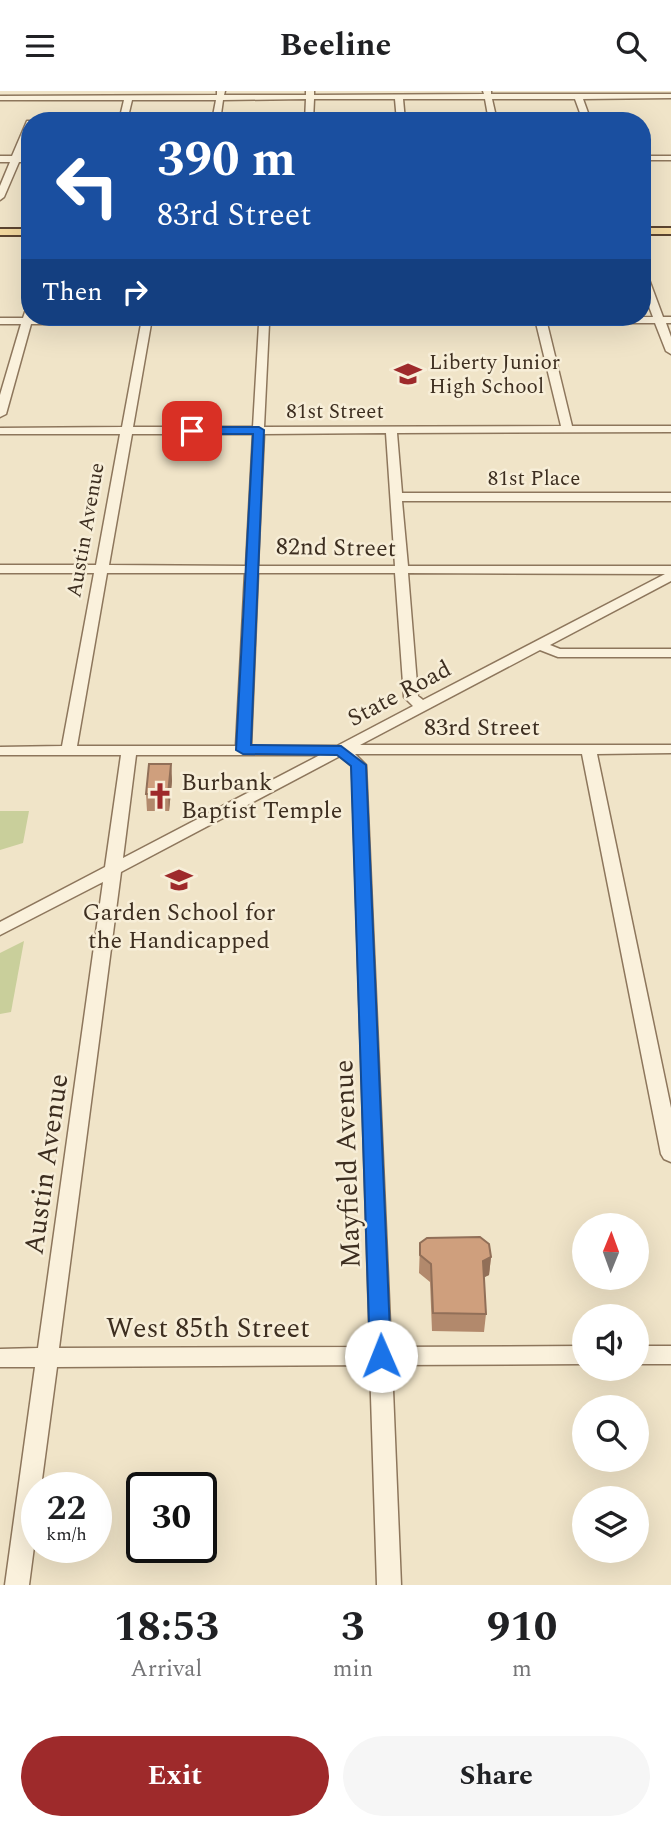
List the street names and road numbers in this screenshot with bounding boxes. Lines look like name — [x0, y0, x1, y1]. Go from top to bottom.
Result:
street label: 81st Street — [286, 396, 384, 428]
street label: Austin Avenue — [58, 460, 114, 600]
street label: 81st Place — [488, 463, 580, 495]
street label: 82nd Street — [275, 529, 396, 567]
street label: State Road — [341, 651, 458, 736]
street label: 83rd Street — [424, 710, 540, 746]
street label: Mayfield Avenue — [322, 1059, 373, 1269]
street label: Austin Avenue — [13, 1071, 80, 1258]
street label: West 85th Street — [106, 1307, 310, 1350]

